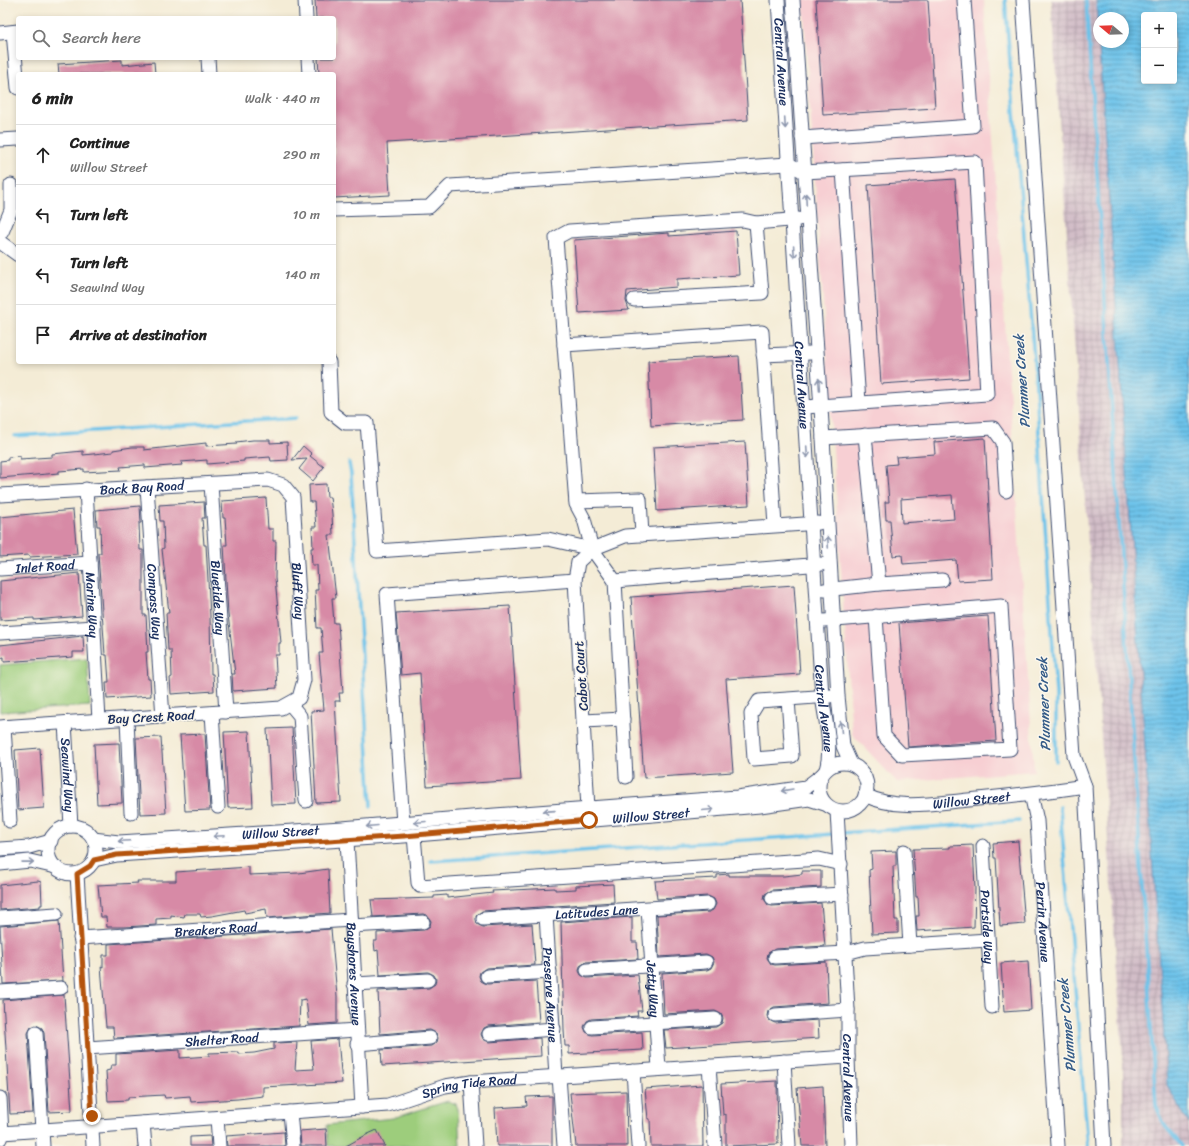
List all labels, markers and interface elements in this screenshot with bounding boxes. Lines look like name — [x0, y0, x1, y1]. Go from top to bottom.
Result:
north arrow — [1093, 12, 1129, 48]
map controls — [1141, 12, 1177, 84]
button: + — [1141, 12, 1177, 48]
search box — [16, 16, 336, 60]
street label: Central Avenue — [768, 17, 796, 107]
text: Search here — [62, 25, 141, 51]
icon: search — [30, 27, 52, 49]
button: − — [1141, 48, 1177, 84]
text: 6 min — [32, 83, 73, 113]
text: Walk · 440 m — [245, 87, 320, 110]
one-way arrow — [782, 116, 789, 129]
text: Continue — [70, 130, 130, 156]
text: 290 m — [283, 143, 320, 166]
icon: ahead — [32, 144, 54, 166]
text: Willow Street — [70, 156, 147, 179]
one-way arrow — [803, 193, 810, 206]
text: Turn left — [70, 202, 128, 228]
text: 10 m — [293, 203, 320, 226]
icon: left — [32, 204, 54, 226]
one-way arrow — [790, 246, 797, 259]
text: Turn left — [70, 250, 128, 276]
text: 140 m — [285, 263, 320, 286]
icon: left — [32, 264, 54, 286]
text: Seawind Way — [70, 276, 144, 299]
text: Arrive at destination — [70, 322, 207, 348]
icon: arrive — [32, 324, 54, 346]
water label: Plummer Creek — [1006, 332, 1038, 429]
street label: Central Avenue — [788, 341, 817, 430]
one-way arrow — [816, 378, 823, 391]
one-way arrow — [804, 445, 811, 458]
street label: Back Bay Road — [99, 473, 186, 501]
one-way arrow — [825, 536, 832, 549]
street label: Inlet Road — [14, 552, 76, 580]
street label: Bluetide Way — [205, 560, 232, 636]
street label: Bluff Way — [285, 562, 312, 621]
street label: Compass Way — [141, 563, 169, 641]
street label: Marine Way — [79, 571, 106, 639]
street label: Cabot Court — [567, 640, 595, 712]
water label: Plummer Creek — [1030, 655, 1058, 751]
street label: Central Avenue — [809, 664, 840, 752]
street label: Bay Crest Road — [107, 703, 196, 731]
one-way arrow — [837, 721, 844, 734]
street label: Seawind Way — [54, 737, 82, 813]
street label: Willow Street — [932, 784, 1012, 815]
one-way arrow — [781, 786, 794, 794]
street label: Willow Street — [611, 800, 691, 830]
one-way arrow — [701, 807, 714, 814]
one-way arrow — [543, 808, 556, 815]
route start — [580, 811, 598, 829]
street label: Willow Street — [241, 818, 321, 846]
one-way arrow — [414, 818, 427, 825]
one-way arrow — [366, 822, 379, 829]
one-way arrow — [213, 832, 226, 839]
one-way arrow — [118, 838, 131, 845]
one-way arrow — [21, 858, 34, 866]
street label: Perrin Avenue — [1029, 881, 1058, 964]
street label: Portside Way — [974, 889, 1001, 965]
street label: Latitudes Lane — [554, 897, 639, 926]
street label: Breakers Road — [174, 915, 259, 943]
street label: Bayshores Avenue — [340, 922, 369, 1026]
street label: Preserve Avenue — [537, 947, 565, 1043]
street label: Jetty Way — [640, 959, 667, 1018]
water label: Plummer Creek — [1050, 976, 1084, 1073]
street label: Shelter Road — [184, 1025, 260, 1053]
street label: Central Avenue — [836, 1034, 862, 1122]
street label: Spring Tide Road — [418, 1067, 519, 1105]
route end — [83, 1107, 101, 1125]

